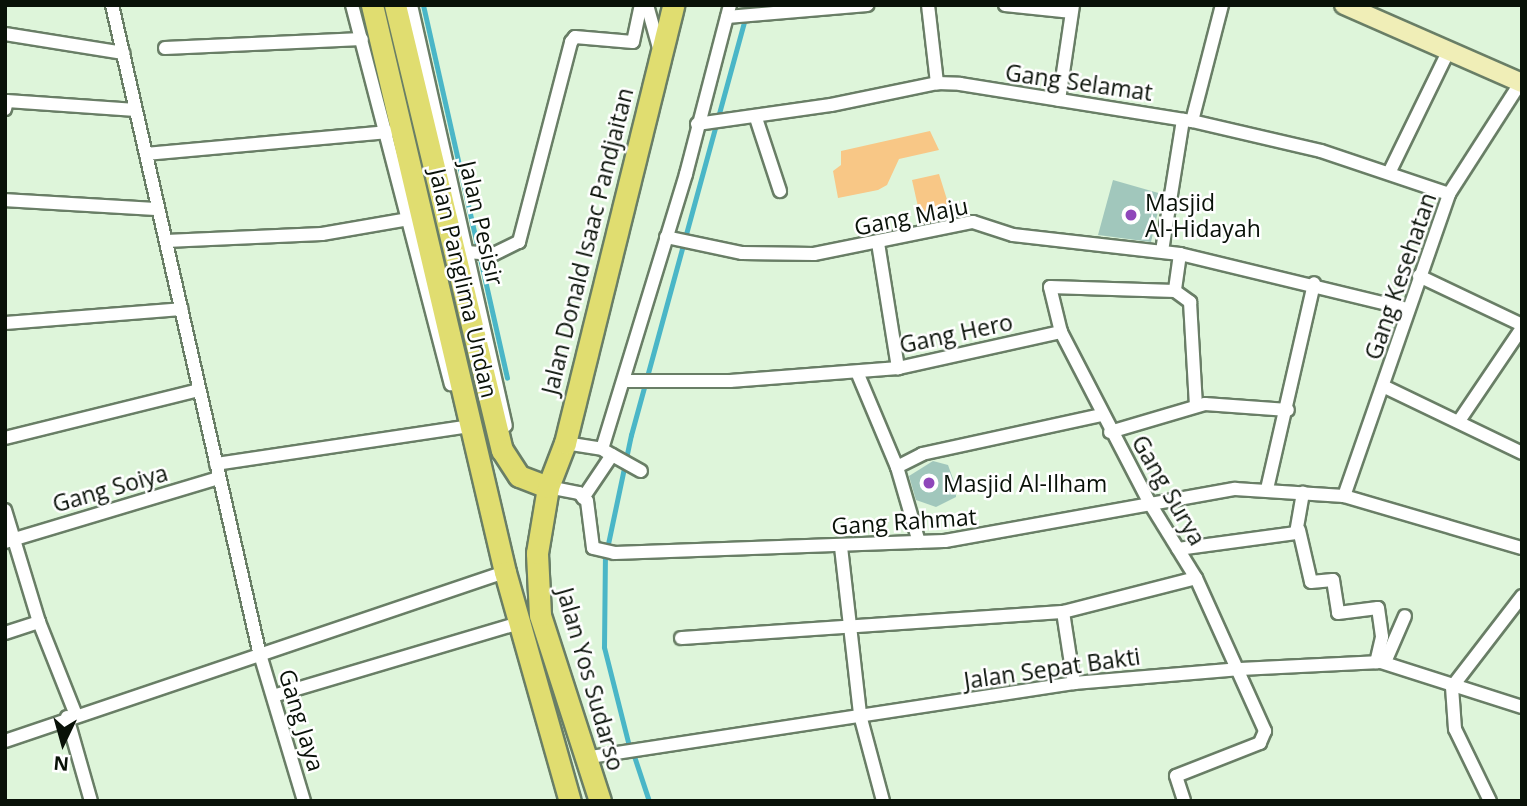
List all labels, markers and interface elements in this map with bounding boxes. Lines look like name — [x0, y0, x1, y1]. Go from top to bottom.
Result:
street label: Gang Selamat — [1004, 58, 1154, 106]
street label: Jalan Donald Isaac Pandjaitan — [535, 85, 639, 397]
street label: Jalan Pesisir — [454, 158, 510, 288]
street label: Jalan Panglima Undan — [424, 166, 504, 400]
place label: Masjid Al-Hidayah — [1145, 188, 1261, 242]
street label: Gang Kesehatan — [1358, 189, 1442, 363]
street label: Gang Maju — [852, 191, 970, 241]
marker: Masjid Al-Hidayah — [1123, 207, 1139, 223]
street label: Gang Hero — [897, 308, 1015, 358]
street label: Gang Surya — [1126, 430, 1212, 550]
street label: Gang Soiya — [49, 458, 171, 518]
place label: Masjid Al-Ilham — [943, 469, 1107, 497]
marker: Masjid Al-Ilham — [921, 475, 937, 491]
street label: Gang Rahmat — [831, 502, 977, 540]
street label: Jalan Yos Sudarso — [552, 584, 630, 774]
street label: Jalan Sepat Bakti — [962, 642, 1142, 694]
street label: Gang Jaya — [273, 666, 331, 774]
north arrow — [28, 708, 98, 778]
text: N — [52, 750, 70, 778]

